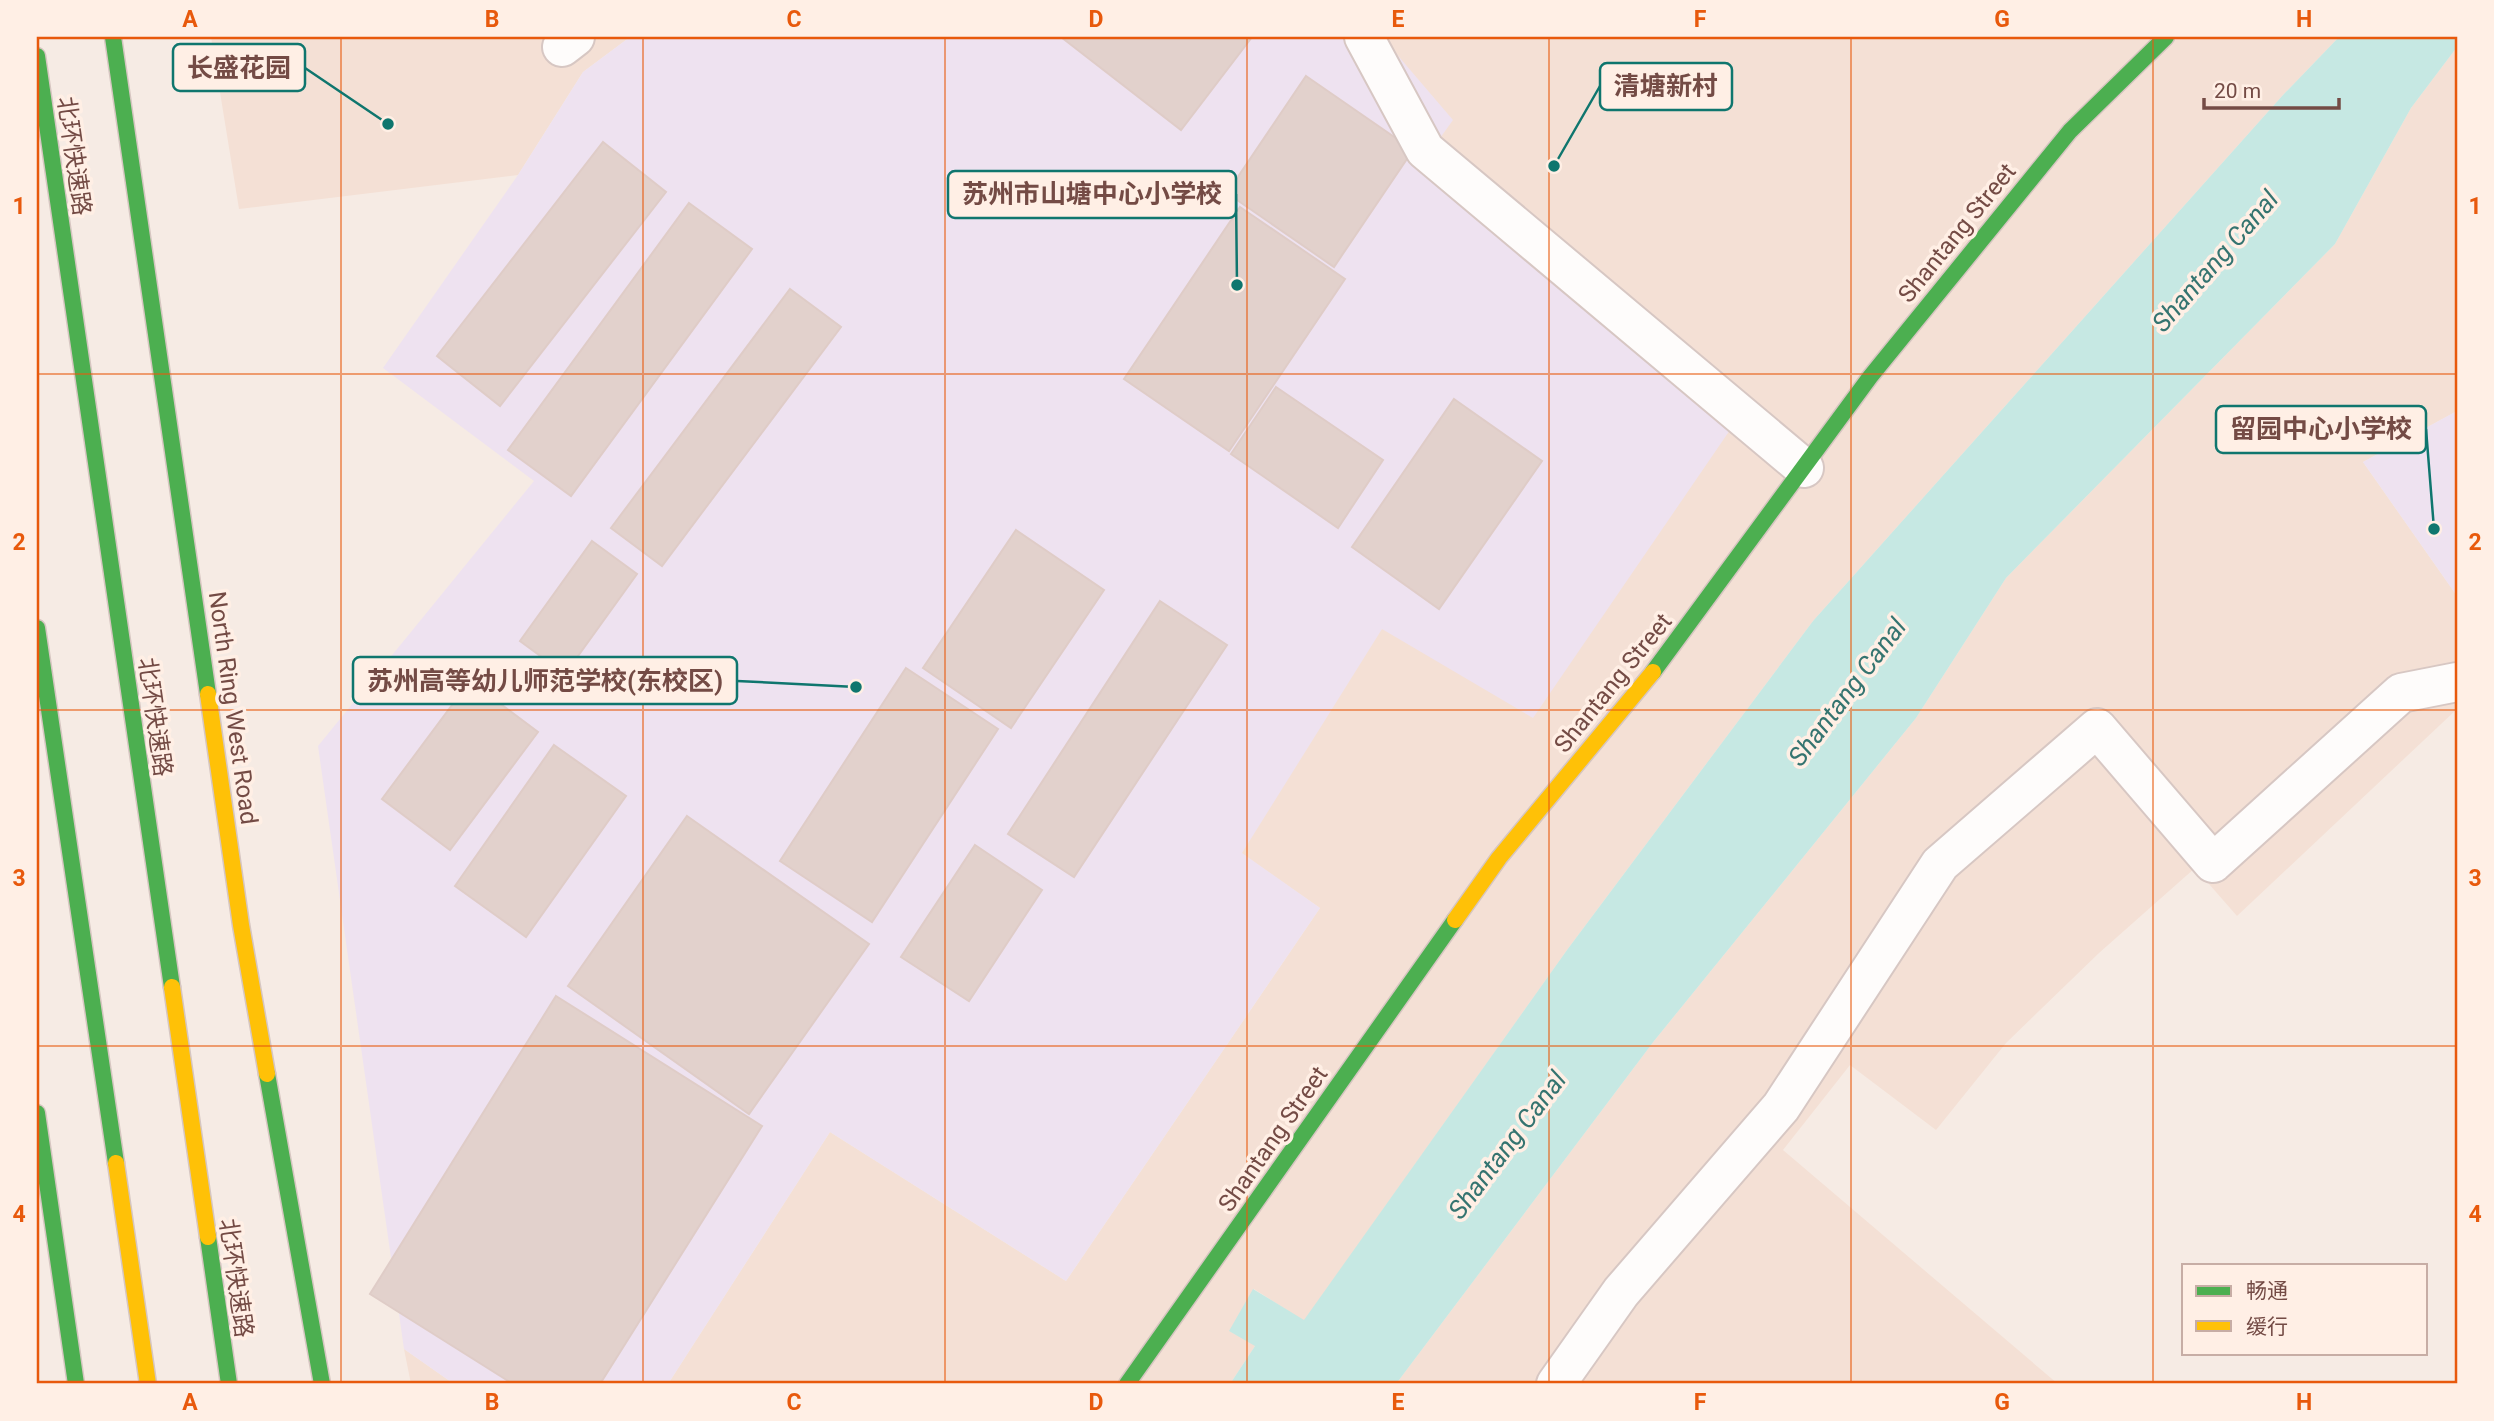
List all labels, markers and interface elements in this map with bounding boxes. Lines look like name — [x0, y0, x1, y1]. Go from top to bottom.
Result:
text: A — [182, 6, 198, 33]
text: B — [485, 6, 499, 33]
text: C — [786, 6, 802, 33]
text: D — [1089, 6, 1103, 33]
text: E — [1392, 6, 1405, 33]
text: F — [1694, 6, 1707, 33]
text: G — [1994, 6, 2010, 33]
text: H — [2296, 6, 2312, 33]
callout: 长盛花园 — [173, 44, 305, 91]
text: 长盛花园 — [187, 53, 291, 83]
callout: 清塘新村 — [1600, 63, 1732, 110]
scale bar — [2204, 66, 2338, 110]
text: 清塘新村 — [1614, 71, 1718, 101]
text: 20 m — [2214, 79, 2261, 103]
street label: 北环快速路 — [52, 95, 96, 217]
street label: Shantang Street — [1892, 158, 2022, 308]
callout: 苏州市山塘中心小学校 — [948, 171, 1236, 218]
text: 苏州市山塘中心小学校 — [962, 179, 1222, 209]
water label: Shantang Canal — [2146, 184, 2285, 338]
text: 1 — [12, 193, 26, 220]
text: 1 — [2468, 193, 2482, 220]
callout: 留园中心小学校 — [2216, 406, 2426, 453]
text: 留园中心小学校 — [2230, 414, 2412, 444]
text: 2 — [12, 529, 26, 556]
text: 2 — [2468, 529, 2482, 556]
street label: North Ring West Road — [203, 590, 263, 826]
street label: Shantang Street — [1548, 608, 1678, 758]
water label: Shantang Canal — [1782, 612, 1913, 772]
street label: 北环快速路 — [133, 656, 177, 778]
callout: 苏州高等幼儿师范学校(东校区) — [353, 657, 737, 704]
text: 苏州高等幼儿师范学校(东校区) — [367, 666, 723, 696]
text: 3 — [12, 865, 26, 892]
text: 3 — [2468, 865, 2482, 892]
street label: Shantang Street — [1213, 1061, 1334, 1217]
water label: Shantang Canal — [1442, 1065, 1573, 1225]
text: 4 — [12, 1201, 26, 1228]
text: 4 — [2468, 1201, 2482, 1228]
street label: 北环快速路 — [214, 1217, 258, 1339]
legend — [2182, 1264, 2428, 1354]
text: 畅通 — [2246, 1279, 2288, 1303]
text: 缓行 — [2246, 1315, 2288, 1339]
text: A — [182, 1389, 198, 1416]
text: B — [485, 1389, 499, 1416]
text: C — [786, 1389, 802, 1416]
text: D — [1089, 1389, 1103, 1416]
text: E — [1392, 1389, 1405, 1416]
text: F — [1694, 1389, 1707, 1416]
text: G — [1994, 1389, 2010, 1416]
text: H — [2296, 1389, 2312, 1416]

